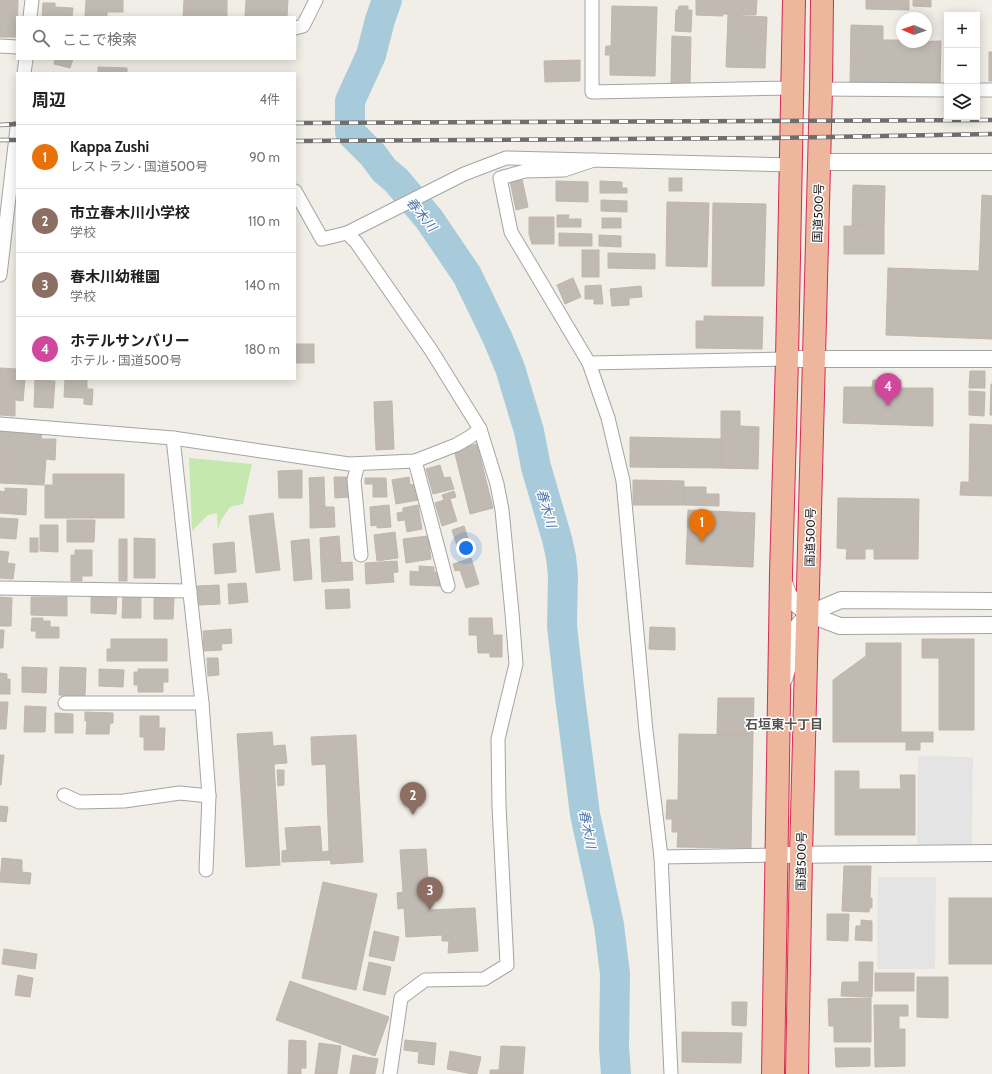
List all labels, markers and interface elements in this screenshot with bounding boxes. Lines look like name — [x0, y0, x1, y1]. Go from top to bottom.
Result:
north arrow — [896, 12, 932, 48]
map controls — [944, 12, 980, 120]
button: + — [944, 12, 980, 48]
search box — [16, 16, 296, 60]
icon: search — [30, 27, 52, 49]
text: ここで検索 — [62, 31, 137, 49]
button: − — [944, 48, 980, 84]
button: layers — [944, 84, 980, 120]
text: 周辺 — [32, 90, 66, 110]
text: 4件 — [259, 91, 280, 107]
text: Kappa Zushi — [70, 138, 149, 156]
text: 1 — [43, 149, 47, 165]
text: 90 m — [249, 149, 280, 165]
text: レストラン · 国道500号 — [70, 158, 208, 174]
street label: 国道500号 — [809, 183, 827, 243]
water label: 春木川 — [404, 194, 442, 236]
text: 市立春木川小学校 — [70, 204, 190, 222]
text: 2 — [42, 213, 48, 229]
text: 110 m — [248, 213, 280, 229]
text: 学校 — [70, 224, 96, 240]
text: 春木川幼稚園 — [70, 268, 160, 286]
text: 3 — [41, 277, 49, 293]
text: 140 m — [245, 277, 280, 293]
text: 学校 — [70, 288, 96, 304]
text: ホテルサンバリー — [70, 332, 190, 350]
text: 4 — [41, 341, 49, 357]
text: 180 m — [244, 341, 280, 357]
text: ホテル · 国道500号 — [70, 352, 182, 368]
pin: 4 — [875, 373, 901, 406]
water label: 春木川 — [534, 487, 561, 531]
street label: 国道500号 — [802, 507, 818, 567]
pin: 1 — [689, 509, 715, 542]
your location — [456, 538, 476, 558]
district label: 石垣東十丁目 — [745, 716, 823, 732]
pin: 2 — [400, 782, 426, 815]
water label: 春木川 — [576, 808, 600, 852]
street label: 国道500号 — [793, 831, 809, 891]
pin: 3 — [417, 877, 443, 910]

